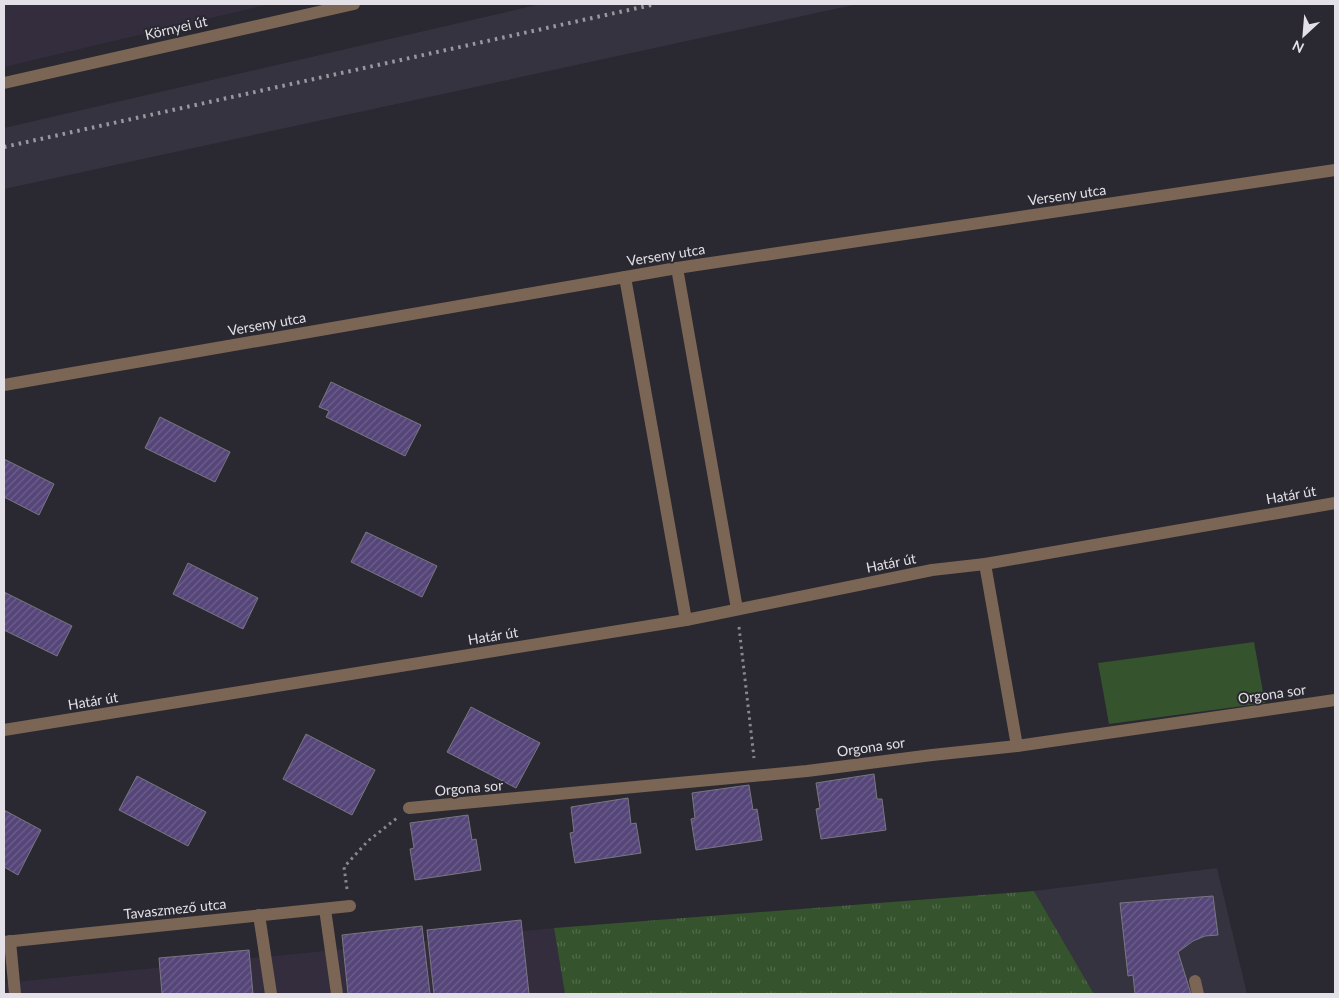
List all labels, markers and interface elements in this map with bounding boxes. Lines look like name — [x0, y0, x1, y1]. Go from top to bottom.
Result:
north arrow — [1279, 10, 1329, 60]
street label: Környei út — [143, 12, 209, 43]
text: N — [1290, 37, 1307, 57]
street label: Verseny utca — [1027, 181, 1107, 208]
street label: Verseny utca — [626, 240, 706, 269]
street label: Verseny utca — [227, 308, 307, 339]
street label: Határ út — [1265, 482, 1317, 507]
street label: Határ út — [864, 549, 917, 576]
street label: Határ út — [467, 623, 519, 648]
street label: Orgona sor — [1237, 680, 1307, 707]
street label: Határ út — [67, 688, 119, 713]
street label: Orgona sor — [836, 733, 906, 760]
street label: Orgona sor — [434, 776, 504, 799]
street label: Tavaszmező utca — [123, 895, 227, 922]

